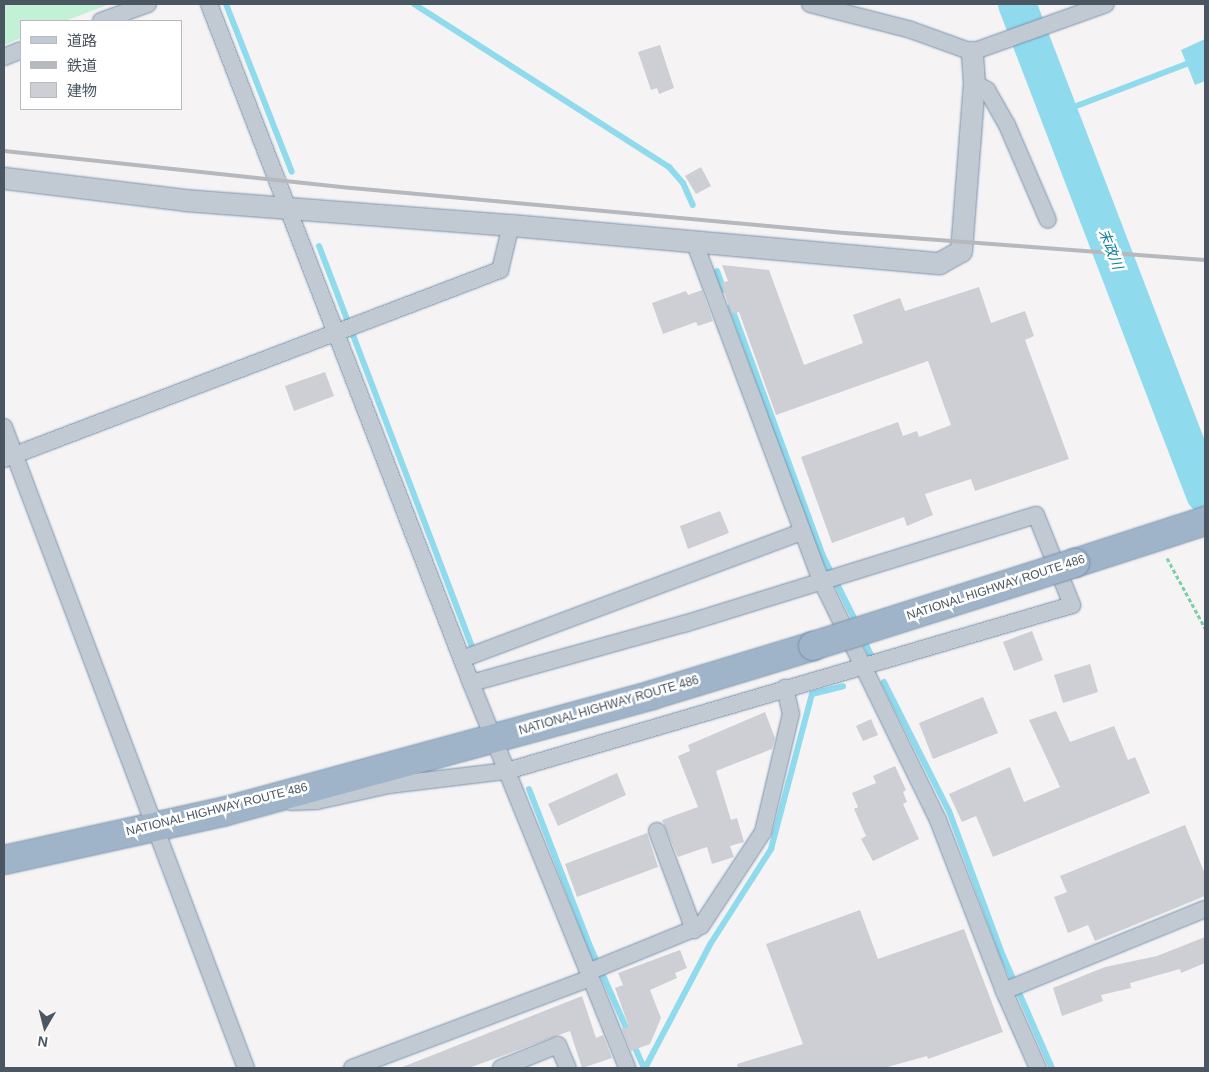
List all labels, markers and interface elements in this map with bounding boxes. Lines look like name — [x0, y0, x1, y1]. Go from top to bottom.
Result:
legend — [20, 20, 182, 110]
text: 道路 — [67, 32, 97, 49]
text: 鉄道 — [67, 57, 97, 74]
text: 建物 — [67, 82, 97, 99]
water label: 末政川 — [1096, 226, 1126, 272]
street label: NATIONAL HIGHWAY ROUTE 486 — [905, 552, 1087, 624]
street label: NATIONAL HIGHWAY ROUTE 486 — [517, 673, 701, 739]
street label: NATIONAL HIGHWAY ROUTE 486 — [124, 780, 310, 840]
north arrow — [20, 1002, 70, 1052]
text: N — [37, 1033, 49, 1050]

